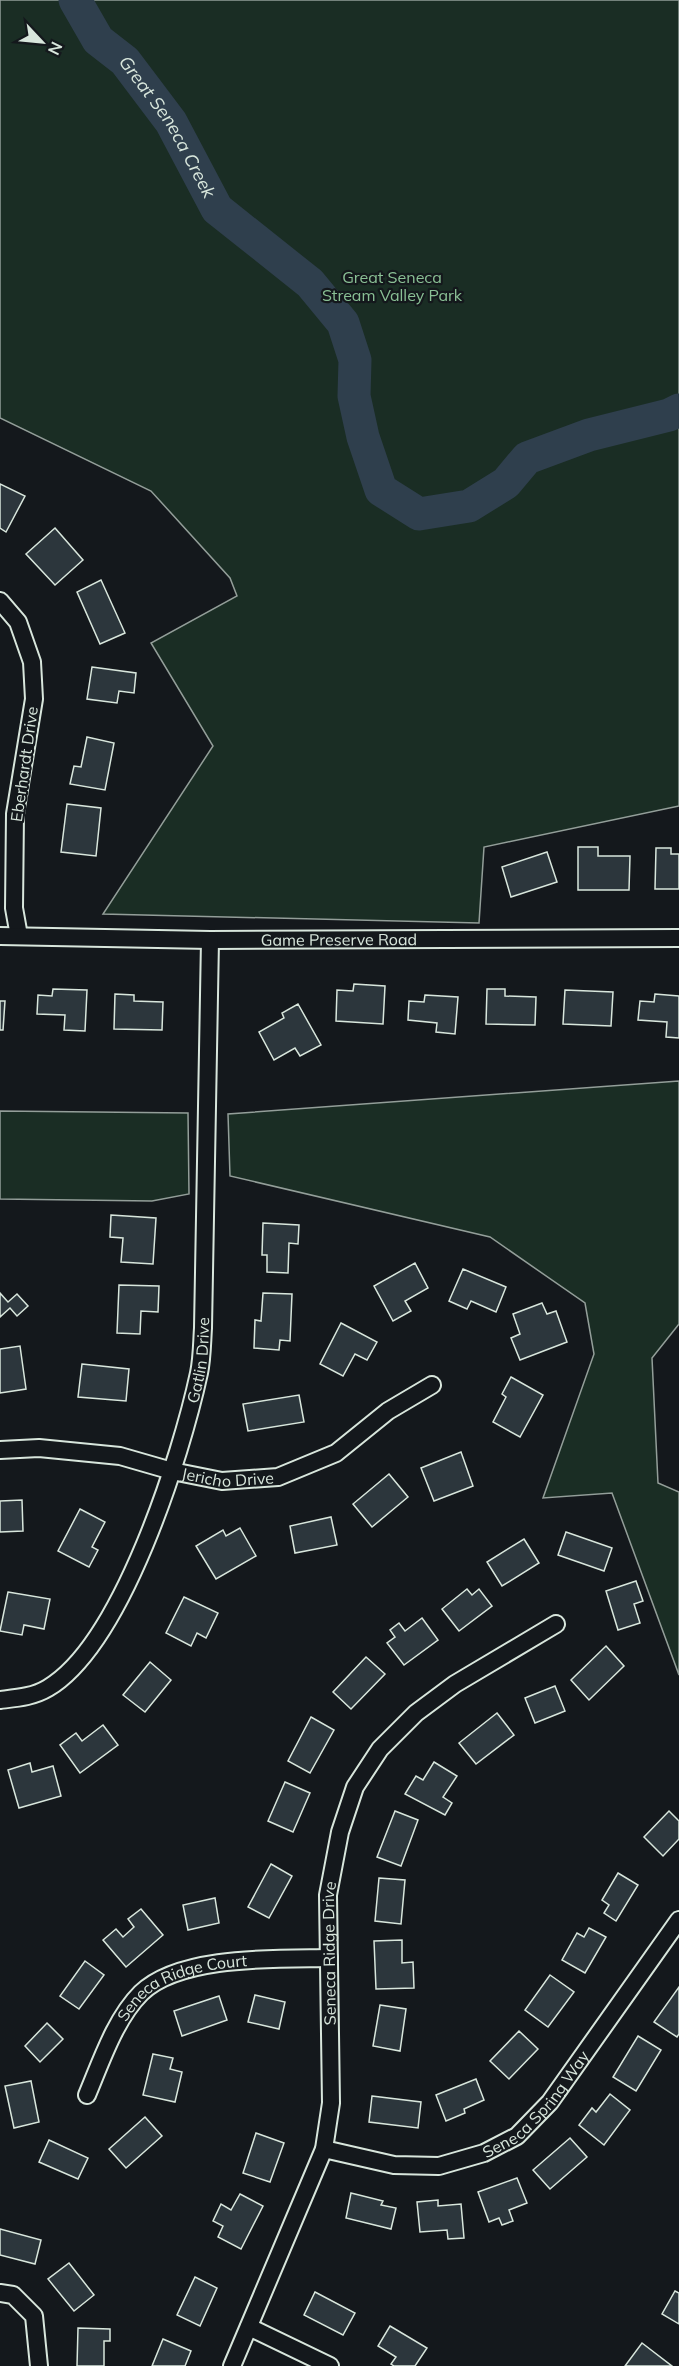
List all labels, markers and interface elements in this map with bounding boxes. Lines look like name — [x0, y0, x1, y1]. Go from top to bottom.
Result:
north arrow — [12, 12, 72, 72]
text: N — [44, 39, 67, 58]
water label: Great Seneca Creek — [114, 51, 221, 203]
park label: Great Seneca Stream Valley Park — [322, 267, 463, 305]
street label: Eberhardt Drive — [6, 705, 42, 823]
street label: Game Preserve Road — [261, 929, 417, 950]
street label: Gatlin Drive — [182, 1317, 213, 1405]
street label: Jericho Drive — [180, 1463, 274, 1491]
street label: Seneca Ridge Drive — [318, 1880, 340, 2025]
street label: Seneca Ridge Court — [113, 1950, 248, 2025]
street label: Seneca Spring Way — [479, 2046, 594, 2162]

